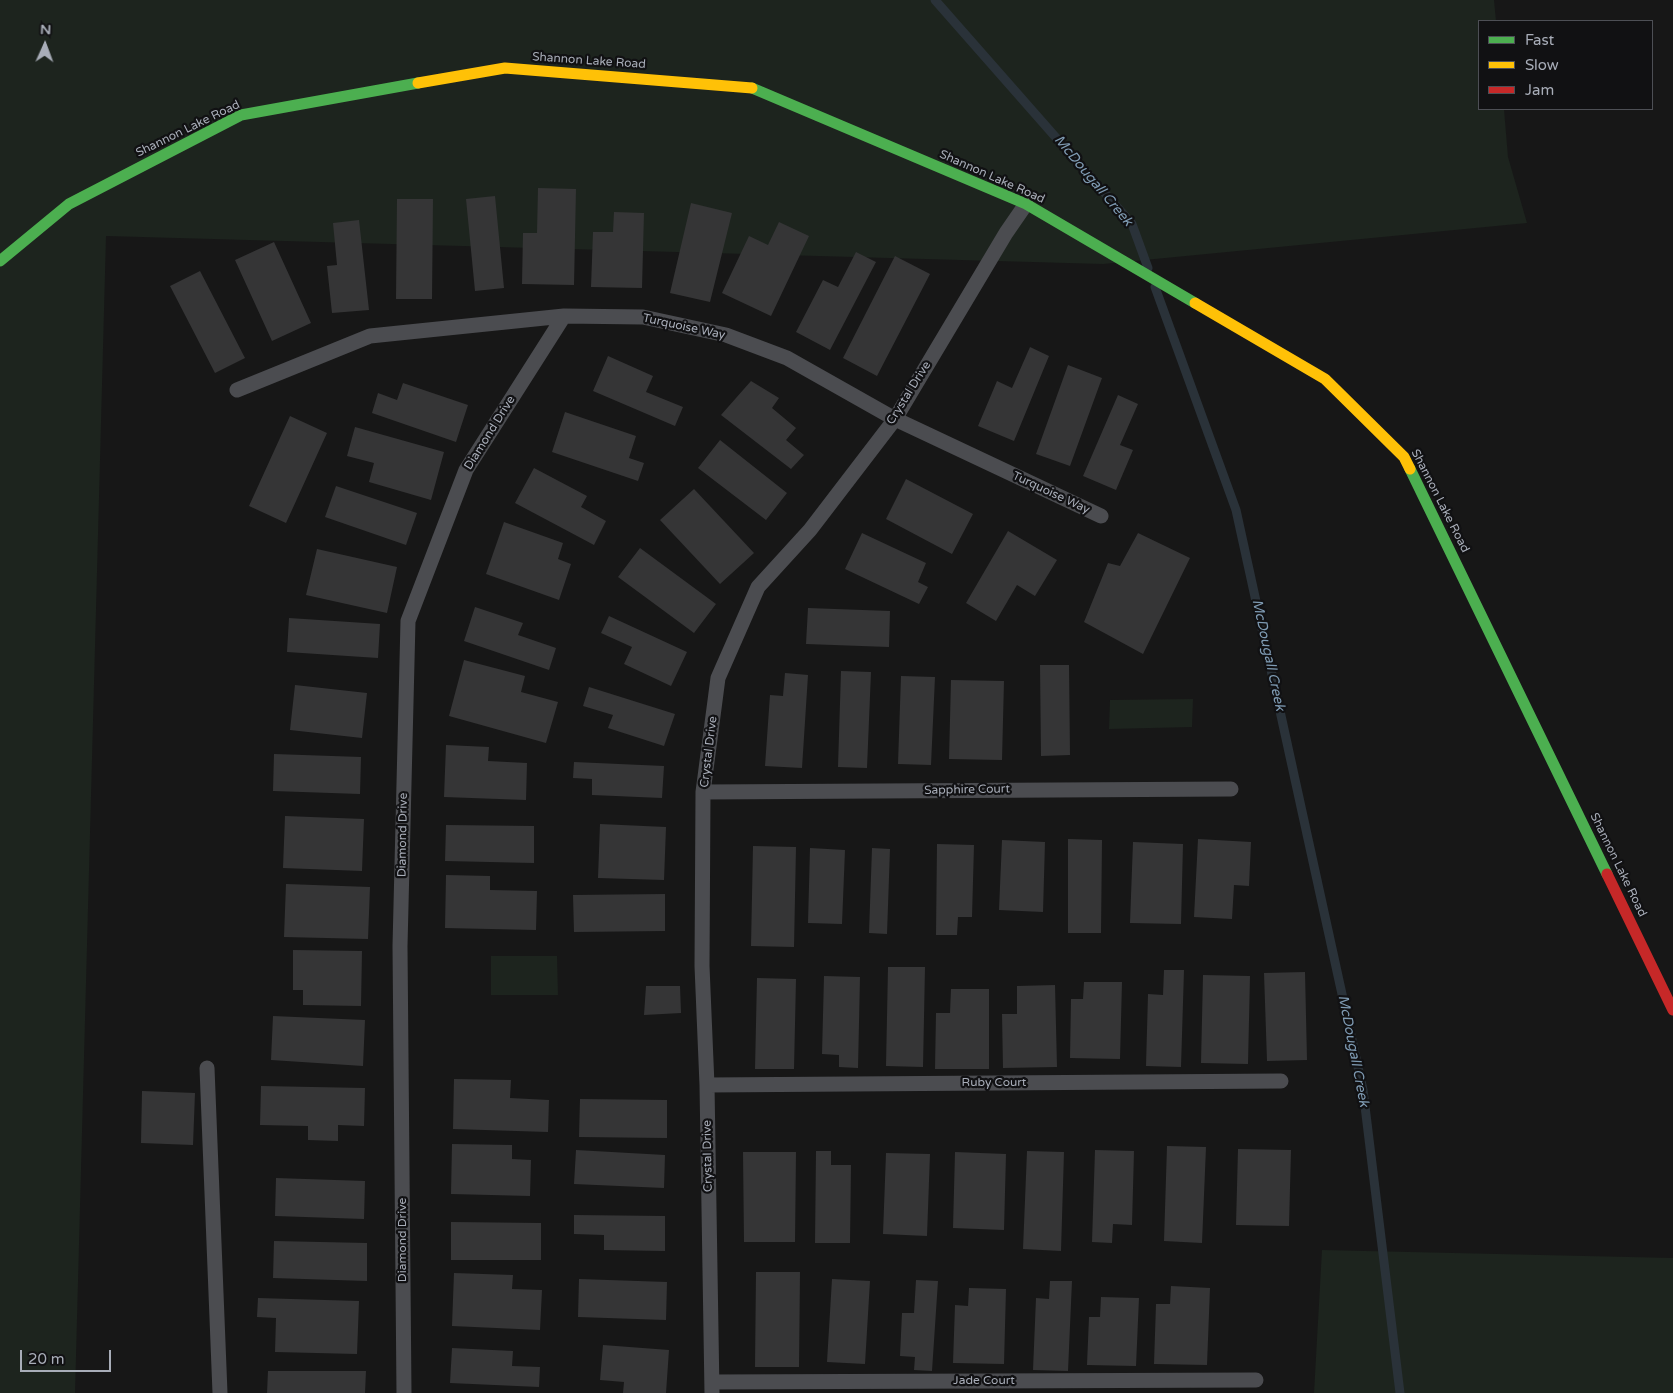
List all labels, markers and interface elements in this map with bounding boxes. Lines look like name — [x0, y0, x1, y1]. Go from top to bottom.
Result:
north arrow — [20, 20, 70, 70]
legend — [1478, 20, 1653, 110]
text: N — [40, 21, 51, 38]
text: Fast — [1525, 31, 1554, 49]
street label: Shannon Lake Road — [532, 50, 646, 72]
text: Slow — [1525, 56, 1559, 74]
text: Jam — [1525, 81, 1554, 99]
street label: Shannon Lake Road — [134, 98, 242, 160]
water label: McDougall Creek — [1050, 132, 1136, 230]
street label: Shannon Lake Road — [937, 147, 1047, 207]
street label: Turquoise Way — [641, 311, 727, 343]
street label: Crystal Drive — [884, 359, 934, 427]
street label: Diamond Drive — [462, 393, 518, 473]
street label: Shannon Lake Road — [1408, 447, 1472, 555]
street label: Turquoise Way — [1010, 469, 1092, 517]
water label: McDougall Creek — [1248, 598, 1288, 712]
street label: Crystal Drive — [697, 715, 721, 789]
street label: Sapphire Court — [924, 782, 1010, 798]
street label: Diamond Drive — [395, 793, 411, 877]
street label: Shannon Lake Road — [1587, 811, 1649, 919]
water label: McDougall Creek — [1334, 994, 1372, 1108]
street label: Ruby Court — [962, 1076, 1026, 1090]
street label: Crystal Drive — [700, 1120, 716, 1192]
street label: Diamond Drive — [396, 1198, 410, 1282]
scale bar — [22, 1340, 114, 1372]
text: 20 m — [28, 1350, 65, 1368]
street label: Jade Court — [953, 1374, 1015, 1388]

